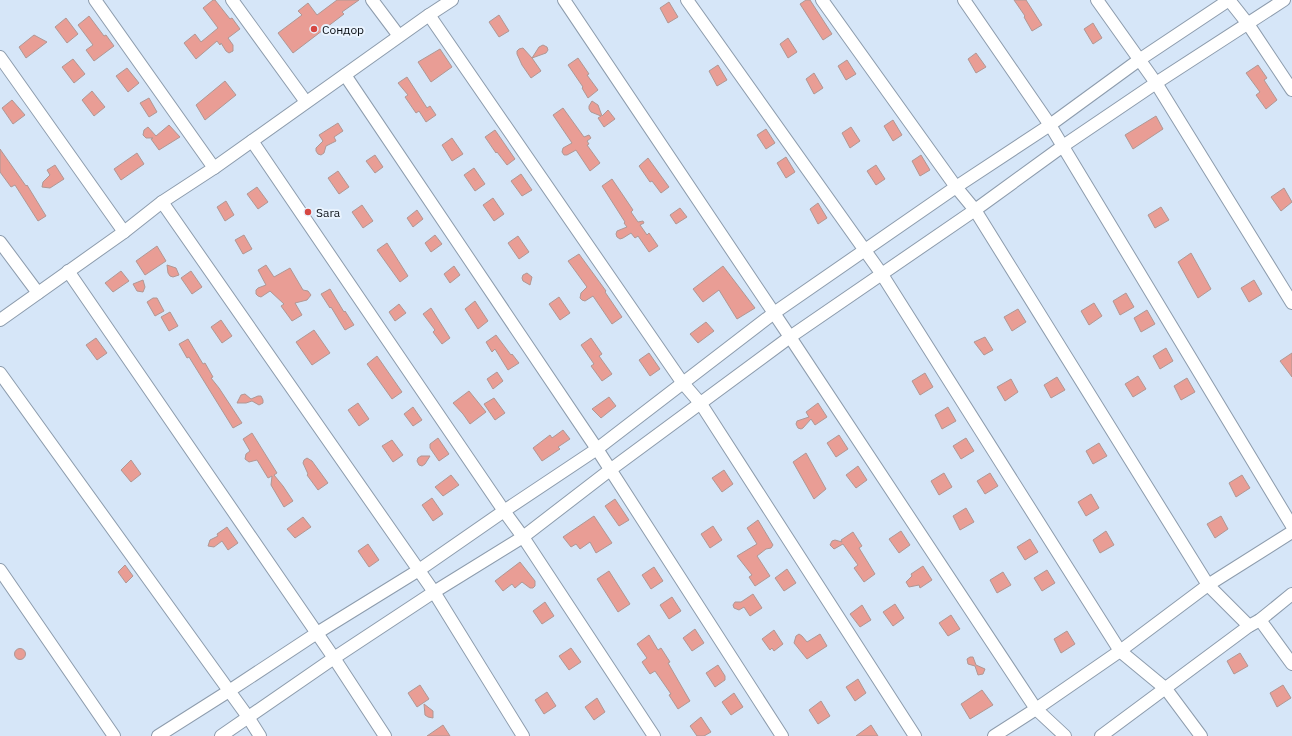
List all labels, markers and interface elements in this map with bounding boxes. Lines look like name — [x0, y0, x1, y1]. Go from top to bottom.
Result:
place label: Сондор — [322, 22, 364, 37]
marker: Сондор — [309, 24, 319, 34]
place label: Sara — [316, 205, 341, 220]
marker: Sara — [303, 207, 313, 217]

